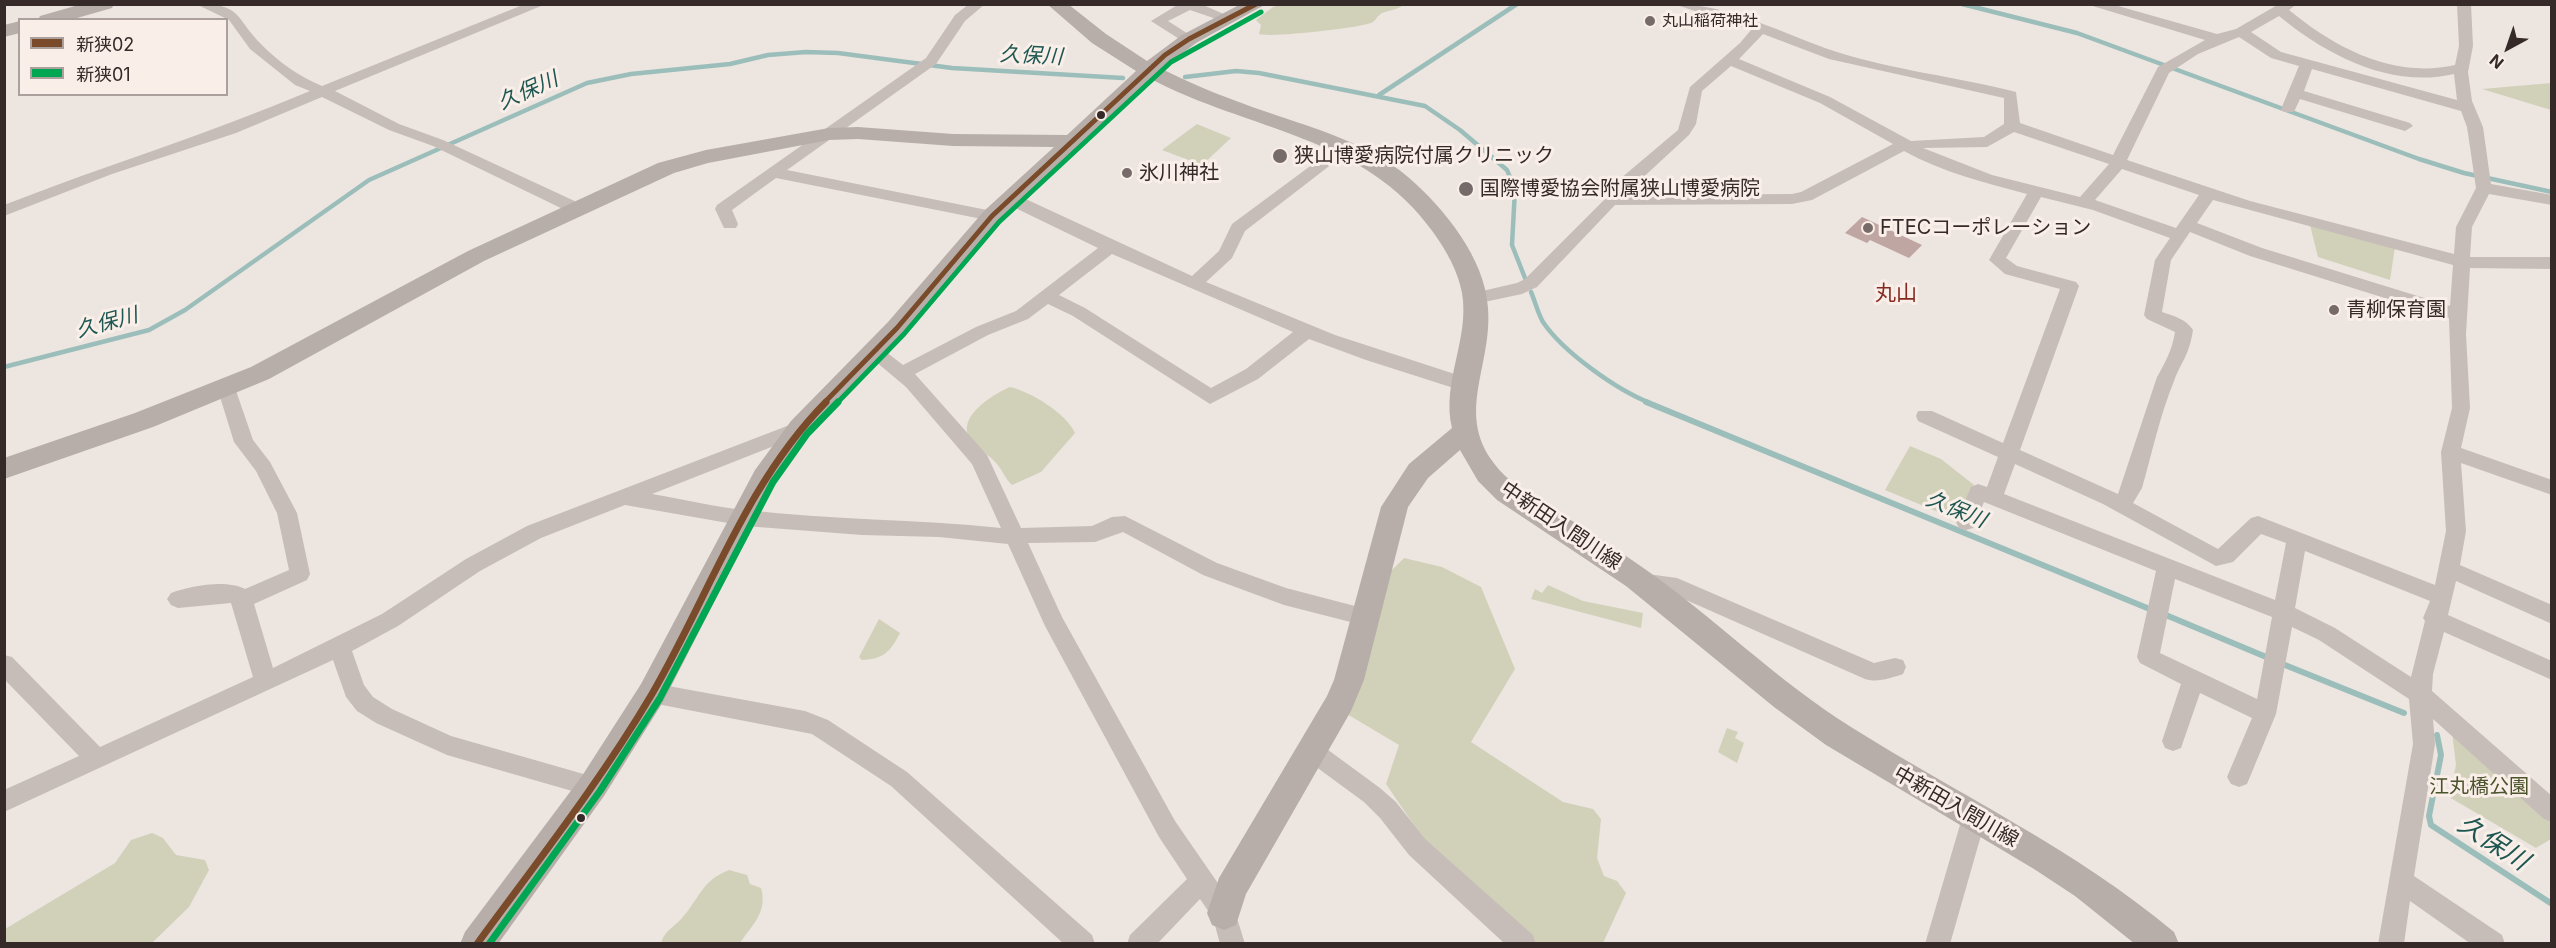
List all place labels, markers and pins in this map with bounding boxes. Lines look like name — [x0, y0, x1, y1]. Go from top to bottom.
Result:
place label: 丸山稲荷神社 — [1662, 11, 1758, 31]
marker: 丸山稲荷神社 — [1643, 14, 1657, 28]
unlabelled marker — [1095, 109, 1107, 121]
place label: 狭山博愛病院付属クリニック — [1294, 144, 1554, 168]
marker: 狭山博愛病院付属クリニック — [1271, 147, 1289, 165]
place label: 氷川神社 — [1139, 161, 1219, 185]
marker: 氷川神社 — [1120, 166, 1134, 180]
place label: 国際博愛協会附属狭山博愛病院 — [1480, 177, 1760, 201]
marker: 国際博愛協会附属狭山博愛病院 — [1457, 180, 1475, 198]
place label: FTECコーポレーション — [1880, 216, 2091, 240]
marker: FTECコーポレーション — [1861, 221, 1875, 235]
place label: 青柳保育園 — [2346, 298, 2446, 322]
marker: 青柳保育園 — [2327, 303, 2341, 317]
unlabelled marker — [575, 812, 587, 824]

